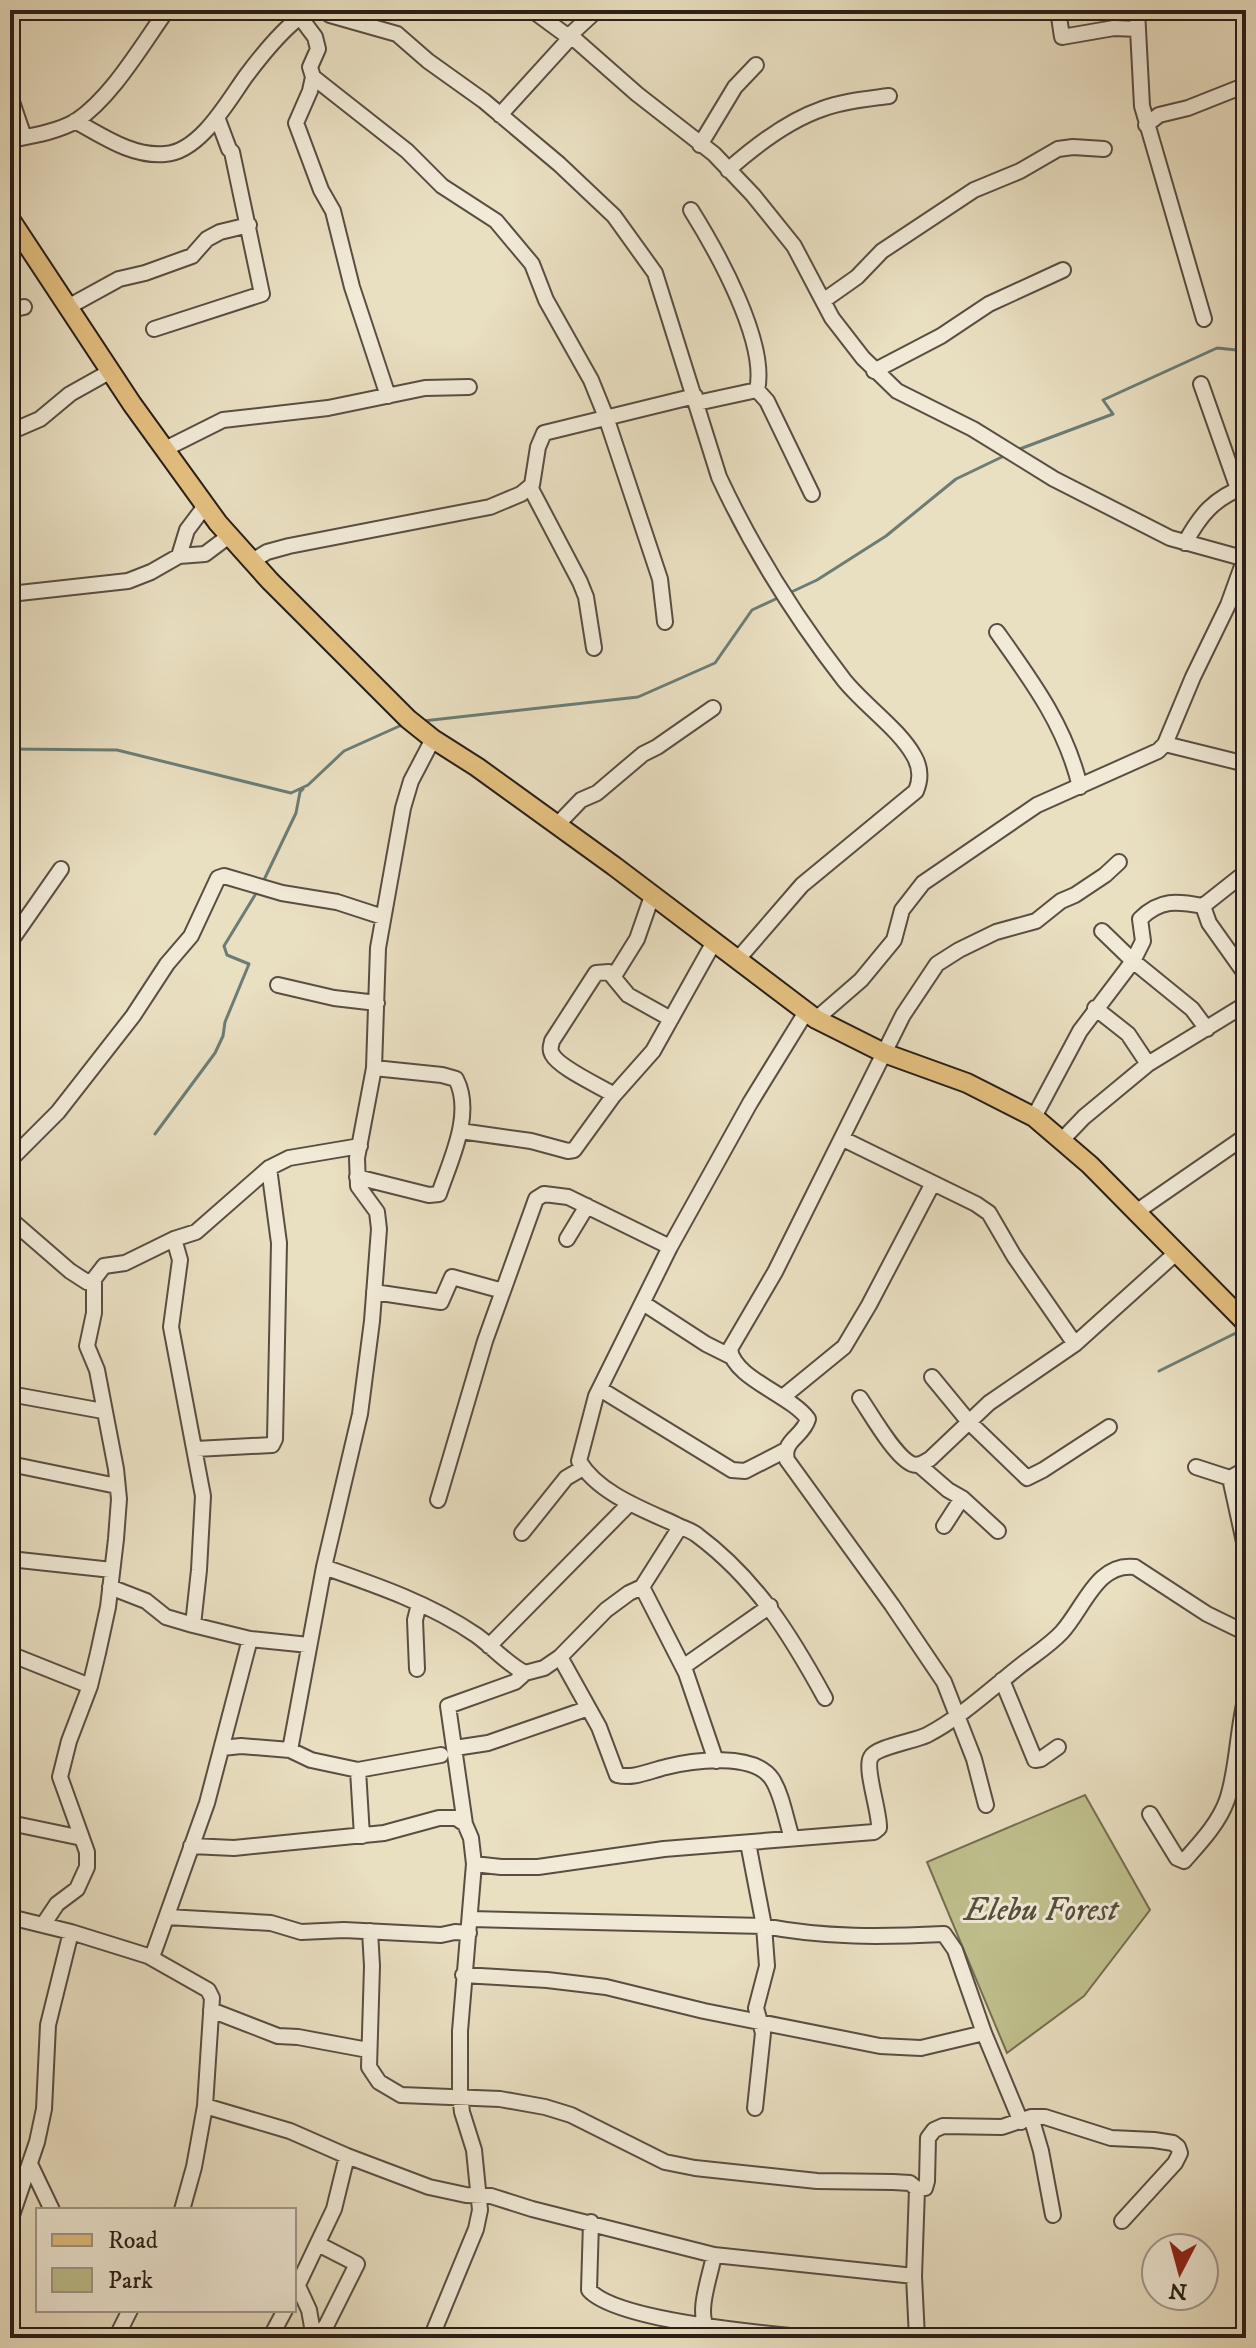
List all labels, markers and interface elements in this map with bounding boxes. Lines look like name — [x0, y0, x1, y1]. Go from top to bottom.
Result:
park label: Elebu Forest — [962, 1891, 1120, 1931]
legend — [36, 2208, 296, 2312]
text: Road — [108, 2226, 158, 2256]
north arrow — [1140, 2232, 1220, 2312]
text: Park — [108, 2266, 153, 2296]
text: N — [1168, 2276, 1188, 2305]

